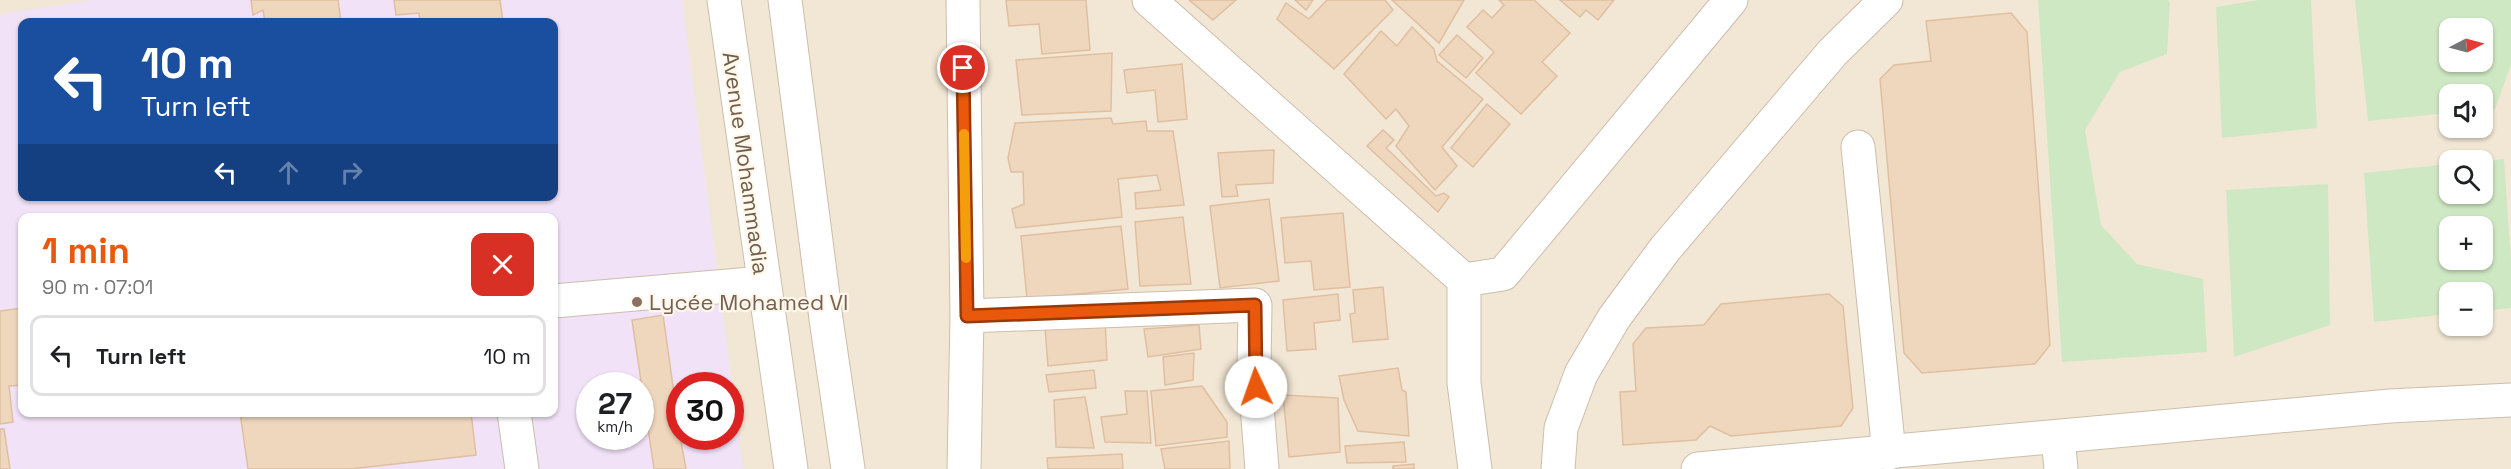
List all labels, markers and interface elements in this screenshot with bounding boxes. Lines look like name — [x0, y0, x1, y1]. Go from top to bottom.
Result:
north arrow — [2439, 18, 2493, 72]
map controls — [2439, 18, 2493, 336]
text: 10 m — [141, 37, 234, 90]
icon: left — [42, 42, 120, 120]
pin — [937, 42, 988, 93]
street label: Avenue Mohammadia — [717, 50, 776, 276]
icon: arrive — [946, 51, 979, 84]
button: sound — [2439, 84, 2493, 138]
text: Turn left — [141, 89, 251, 124]
button: search — [2439, 150, 2493, 204]
icon: left — [209, 156, 242, 189]
icon: ahead — [272, 156, 305, 189]
icon: right — [335, 156, 368, 189]
button: + — [2439, 216, 2493, 270]
text: 1 min — [42, 228, 130, 274]
button: close — [471, 233, 534, 296]
text: 90 m · 07:01 — [42, 274, 153, 300]
button: − — [2439, 282, 2493, 336]
place label: Lycée Mohamed VI — [649, 288, 848, 316]
marker: Lycée Mohamed VI — [630, 295, 644, 309]
icon: left — [45, 339, 78, 372]
text: Turn left — [96, 342, 186, 370]
text: 10 m — [483, 342, 531, 370]
position arrow — [1224, 355, 1288, 419]
speed limit sign: 30 — [666, 372, 744, 450]
text: 27 — [598, 384, 632, 423]
text: km/h — [597, 417, 633, 436]

